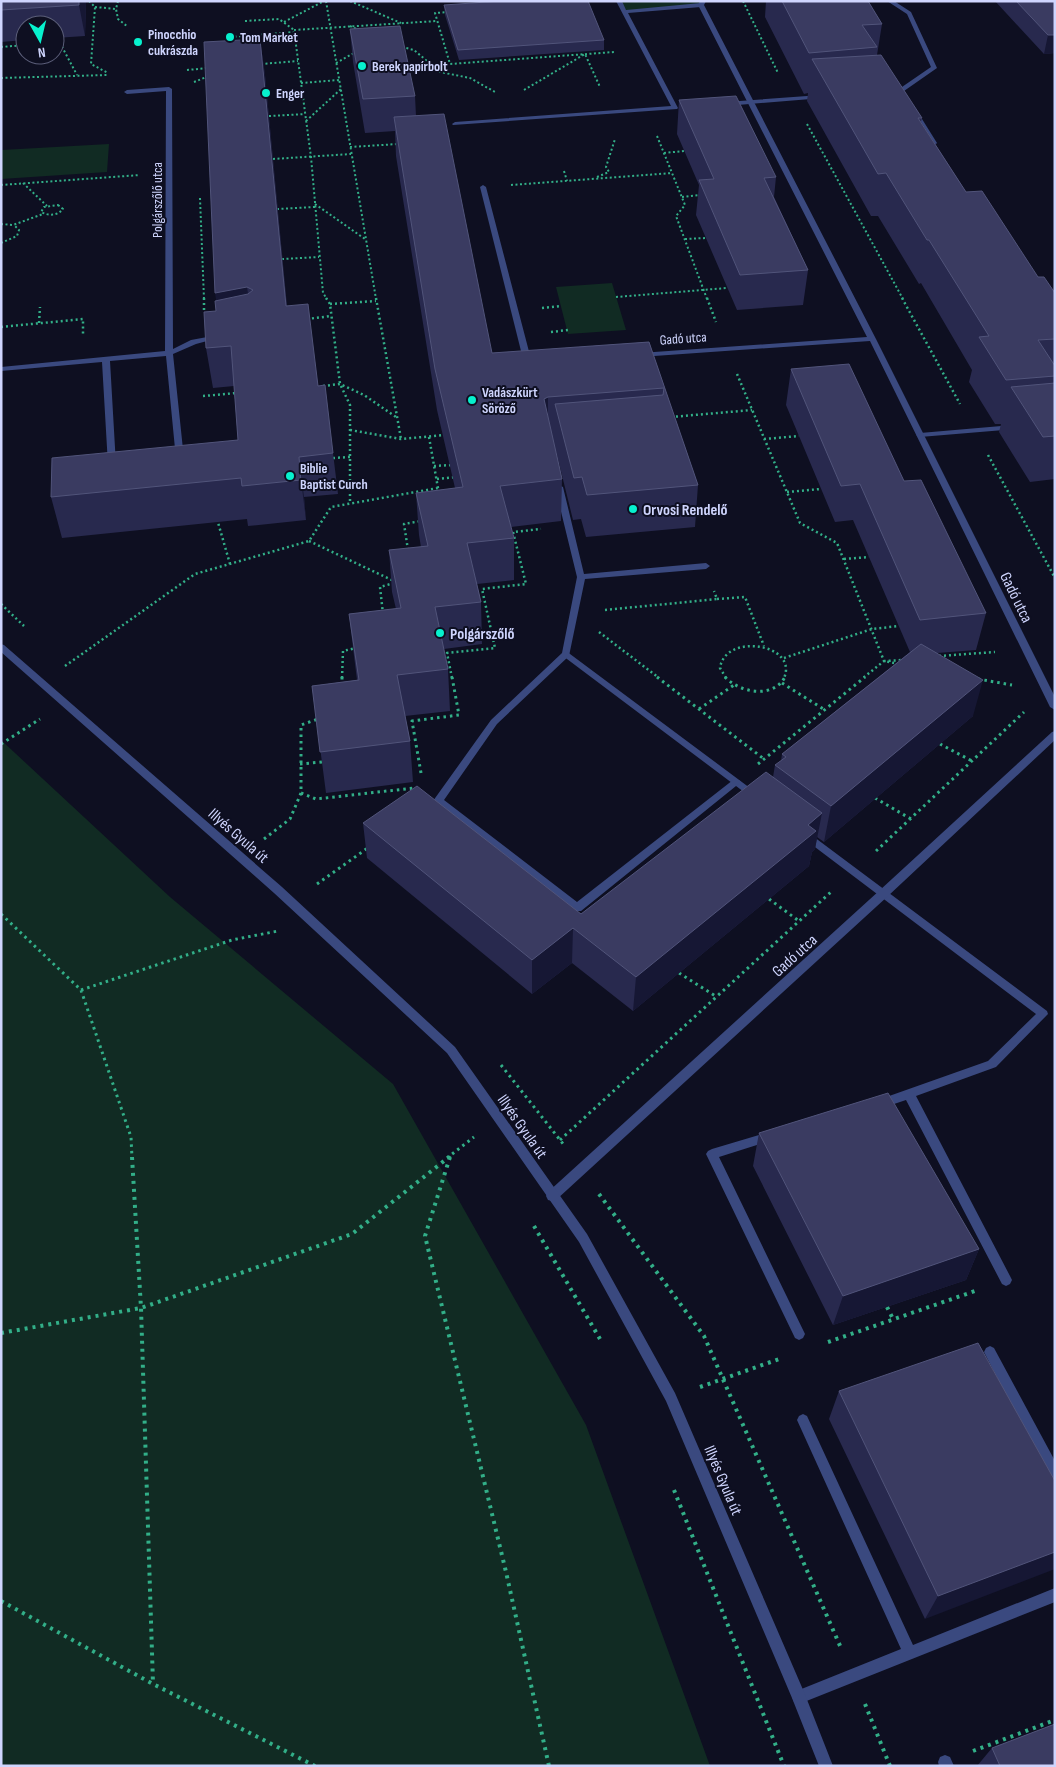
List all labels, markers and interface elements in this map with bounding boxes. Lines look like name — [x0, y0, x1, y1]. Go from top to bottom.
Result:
north arrow — [15, 15, 65, 65]
place label: Pinocchio cukrászda — [148, 26, 198, 59]
place label: Tom Market — [240, 29, 298, 46]
marker: Tom Market — [224, 31, 236, 43]
marker: Pinocchio cukrászda — [132, 36, 144, 48]
text: N — [37, 43, 47, 61]
place label: Berek papírbolt — [372, 58, 448, 75]
marker: Berek papírbolt — [356, 60, 368, 72]
place label: Enger — [276, 85, 305, 102]
marker: Enger — [260, 87, 272, 99]
street label: Polgárszőlő utca — [149, 162, 166, 238]
street label: Gadó utca — [659, 328, 707, 349]
place label: Vadászkürt Söröző — [482, 384, 538, 417]
marker: Vadászkürt Söröző — [466, 394, 478, 406]
place label: Biblie Baptist Curch — [300, 460, 368, 493]
marker: Biblie Baptist Curch — [284, 470, 296, 482]
place label: Orvosi Rendelő — [643, 501, 728, 520]
marker: Orvosi Rendelő — [627, 503, 639, 515]
street label: Gadó utca — [995, 569, 1036, 626]
place label: Polgárszőlő — [450, 625, 514, 644]
marker: Polgárszőlő — [434, 627, 446, 639]
street label: Illyés Gyula út — [204, 805, 272, 868]
street label: Gadó utca — [769, 931, 821, 981]
street label: Illyés Gyula út — [493, 1091, 551, 1163]
street label: Illyés Gyula út — [699, 1443, 746, 1518]

